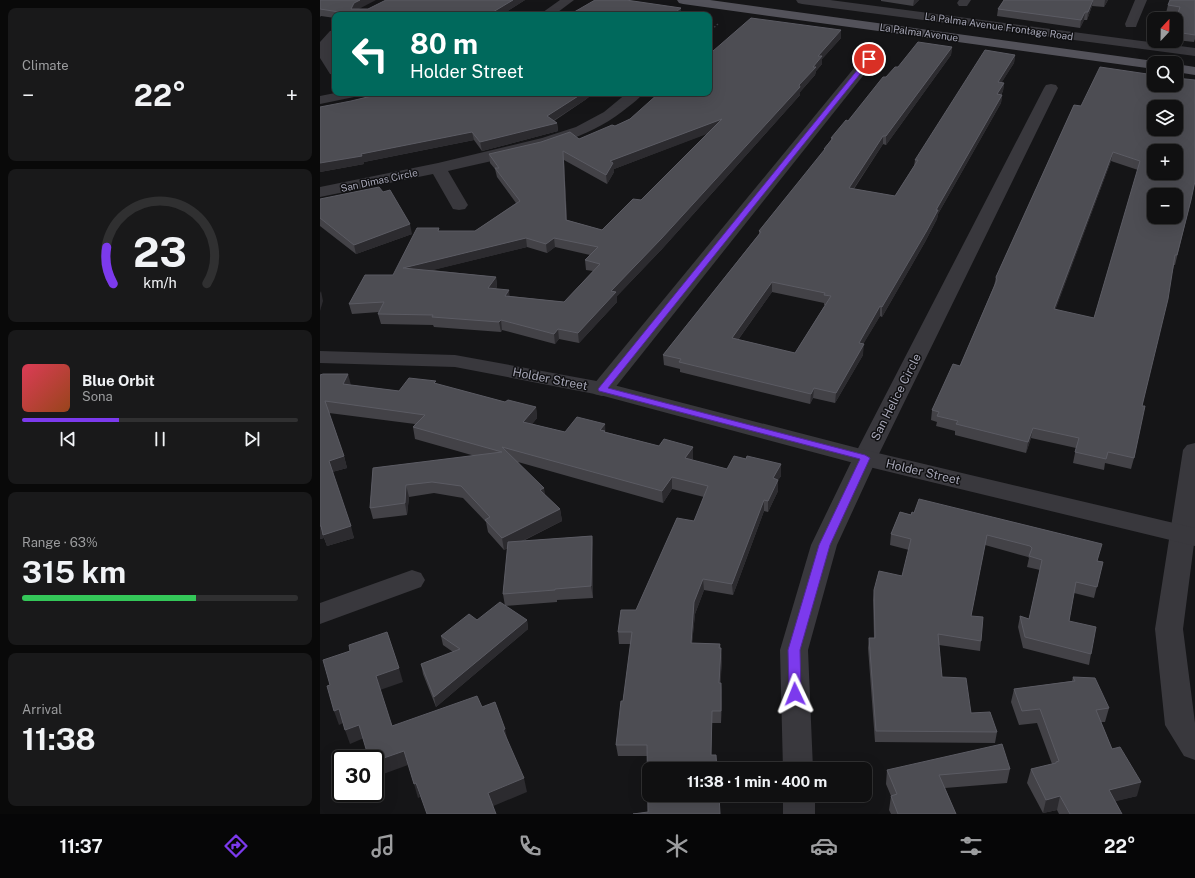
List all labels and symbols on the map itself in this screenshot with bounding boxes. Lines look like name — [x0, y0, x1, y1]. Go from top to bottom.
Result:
street label: La Palma Avenue Frontage Road — [924, 10, 1074, 42]
north arrow — [1147, 12, 1183, 48]
street label: La Palma Avenue — [879, 21, 959, 44]
pin — [852, 42, 886, 76]
street label: San Dimas Circle — [339, 166, 419, 194]
street label: San Helice Circle — [868, 351, 924, 443]
street label: Holder Street — [511, 365, 589, 393]
street label: Holder Street — [884, 457, 962, 487]
position arrow — [774, 673, 816, 715]
speed limit sign: 30 — [332, 750, 384, 802]

